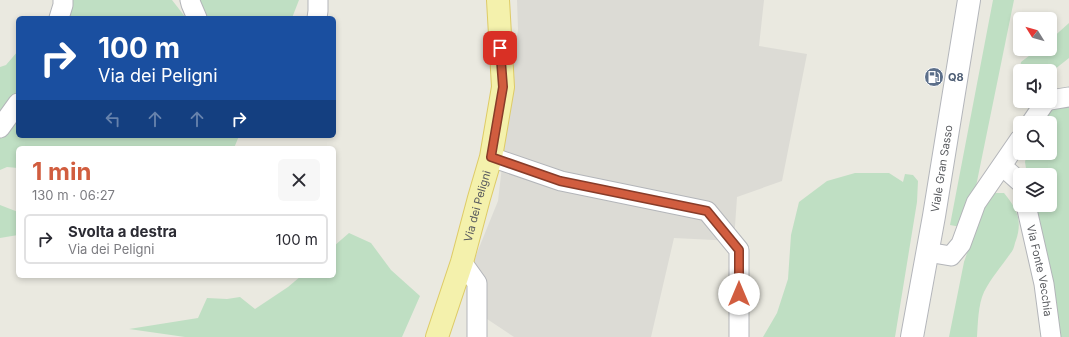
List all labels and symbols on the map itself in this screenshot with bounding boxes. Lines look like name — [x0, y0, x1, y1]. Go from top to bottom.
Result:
north arrow — [1013, 12, 1057, 56]
pin — [483, 31, 517, 65]
fuel station icon: Q8 — [923, 66, 945, 88]
place label: Q8 — [948, 70, 964, 84]
street label: Viale Gran Sasso — [928, 124, 956, 213]
street label: Via dei Peligni — [461, 169, 494, 243]
street label: Via Fonte Vecchia — [1024, 223, 1055, 317]
position arrow — [718, 273, 760, 315]

